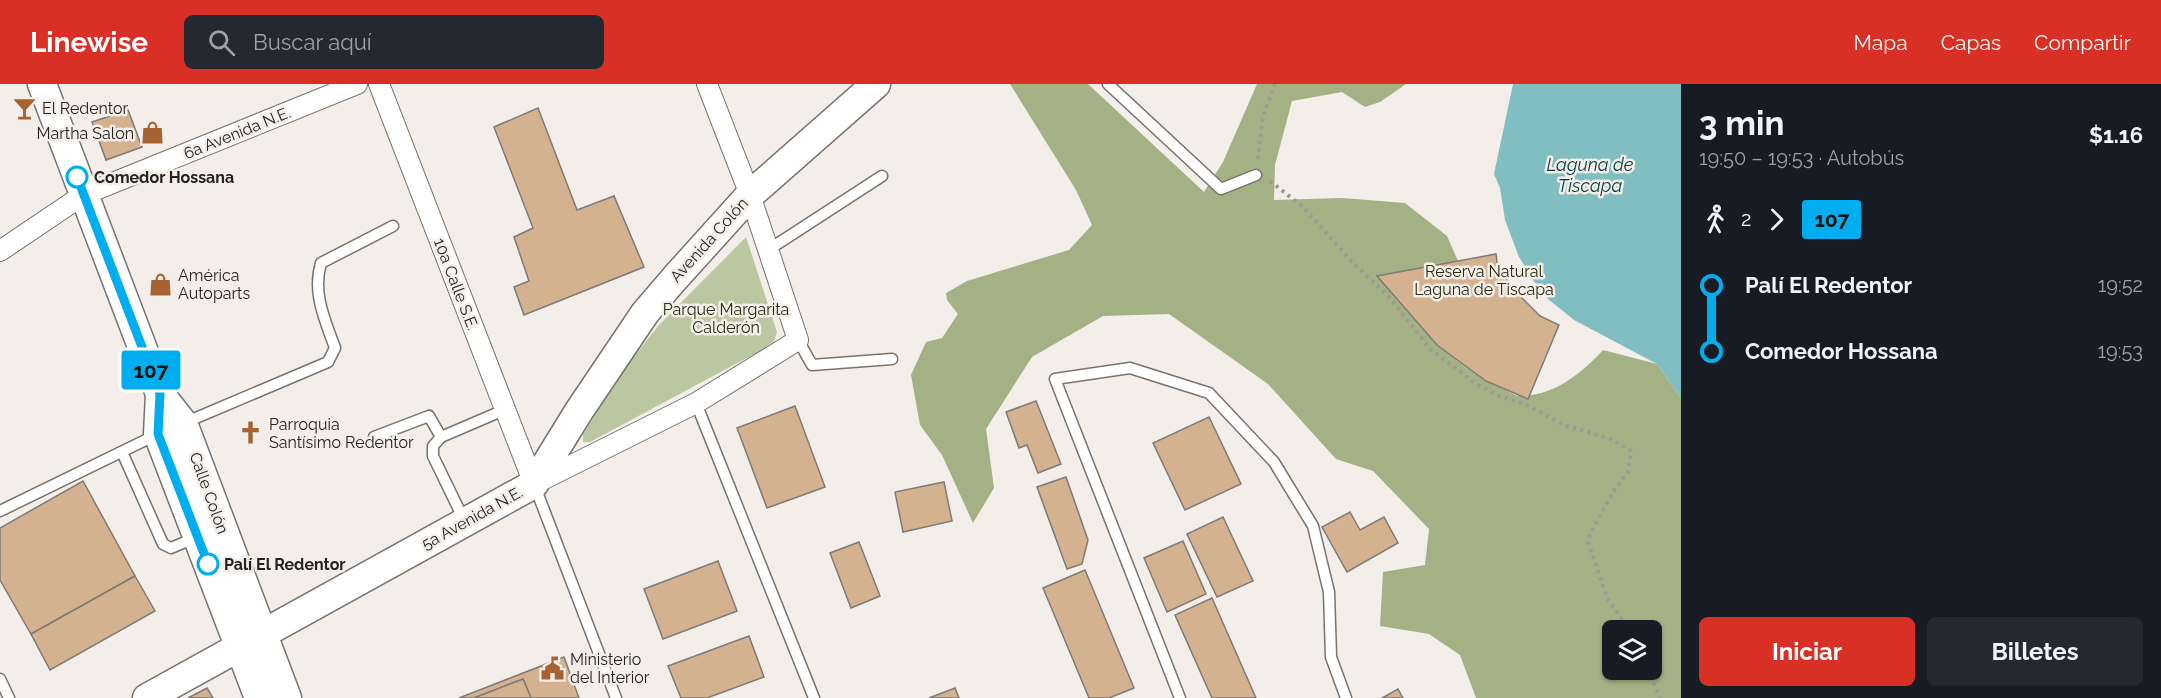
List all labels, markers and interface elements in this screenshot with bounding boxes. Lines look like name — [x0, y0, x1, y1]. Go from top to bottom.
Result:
search box — [184, 15, 604, 69]
text: Linewise — [30, 26, 148, 59]
icon: search — [205, 26, 238, 59]
text: Buscar aquí — [253, 29, 372, 55]
text: Mapa — [1853, 30, 1908, 55]
text: Capas — [1941, 30, 2001, 55]
text: Compartir — [2034, 30, 2131, 55]
bar icon: El Redentor — [11, 95, 37, 121]
place label: El Redentor — [42, 99, 129, 118]
street label: 6a Avenida N.E. — [181, 103, 293, 163]
text: 3 min — [1699, 104, 1784, 143]
shop icon: Martha Salon — [139, 120, 165, 146]
text: $1.16 — [2089, 122, 2143, 148]
place label: Martha Salon — [37, 124, 134, 143]
text: 19:50 – 19:53 · Autobús — [1699, 146, 1904, 170]
water label: Laguna de Tiscapa — [1547, 154, 1634, 196]
marker: Comedor Hossana — [66, 166, 88, 188]
place label: Comedor Hossana — [94, 168, 234, 187]
street label: Avenida Colón — [666, 194, 752, 286]
icon: walk — [1699, 203, 1732, 236]
icon: forward — [1760, 203, 1793, 236]
text: 2 — [1741, 207, 1751, 231]
text: 107 — [1814, 207, 1849, 232]
street label: 10a Calle S.E. — [430, 235, 482, 333]
park label: Reserva Natural Laguna de Tiscapa — [1414, 262, 1554, 299]
place label: América Autoparts — [178, 266, 250, 303]
shop icon: América Autoparts — [147, 271, 173, 297]
text: Palí El Redentor — [1745, 272, 1912, 298]
text: 19:52 — [2098, 273, 2143, 297]
park label: Parque Margarita Calderón — [663, 300, 789, 337]
text: Comedor Hossana — [1745, 338, 1938, 364]
text: 19:53 — [2097, 339, 2143, 363]
line badge: 107 — [116, 350, 186, 390]
text: 107 — [133, 358, 169, 383]
place label: Parroquia Santísimo Redentor — [269, 415, 414, 452]
church icon: Parroquia Santísimo Redentor — [238, 420, 264, 446]
street label: Calle Colón — [185, 450, 233, 536]
street label: 5a Avenida N.E. — [418, 482, 526, 554]
marker: Palí El Redentor — [197, 553, 219, 575]
place label: Palí El Redentor — [224, 555, 346, 574]
button: Iniciar — [1699, 617, 1915, 686]
button: Billetes — [1927, 617, 2143, 686]
map controls — [1602, 620, 1662, 680]
button: layers — [1602, 620, 1662, 680]
place label: Ministerio del Interior — [570, 650, 650, 687]
public building icon: Ministerio del Interior — [539, 655, 565, 681]

